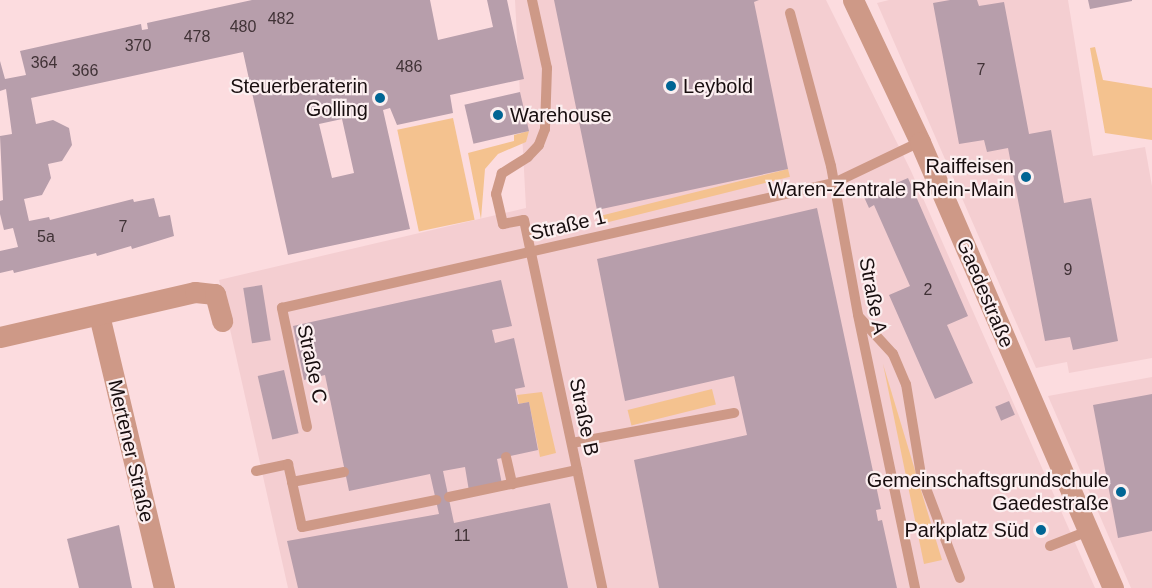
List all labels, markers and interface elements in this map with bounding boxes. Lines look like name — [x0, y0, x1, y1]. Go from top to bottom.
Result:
house number: 482 — [268, 9, 294, 29]
house number: 480 — [230, 17, 256, 37]
house number: 478 — [184, 27, 210, 47]
house number: 370 — [125, 36, 151, 56]
house number: 364 — [31, 53, 57, 73]
house number: 486 — [396, 57, 422, 77]
house number: 7 — [977, 60, 985, 80]
house number: 366 — [72, 61, 98, 81]
place label: Steuerberaterin Golling — [230, 74, 368, 121]
place label: Leybold — [683, 74, 753, 98]
marker: Leybold — [664, 79, 678, 93]
marker: Steuerberaterin Golling — [373, 91, 387, 105]
place label: Warehouse — [510, 103, 612, 127]
marker: Warehouse — [491, 108, 505, 122]
place label: Raiffeisen Waren-Zentrale Rhein-Main — [768, 154, 1014, 201]
marker: Raiffeisen Waren-Zentrale Rhein-Main — [1019, 170, 1033, 184]
street label: Straße 1 — [528, 205, 608, 245]
house number: 7 — [119, 217, 127, 237]
house number: 5a — [37, 227, 55, 247]
street label: Gaedestraße — [951, 235, 1019, 351]
street label: Straße A — [854, 255, 892, 337]
house number: 9 — [1064, 260, 1072, 280]
house number: 2 — [924, 280, 932, 300]
street label: Straße C — [292, 322, 332, 406]
street label: Straße B — [564, 376, 604, 458]
street label: Mertener Straße — [103, 377, 159, 525]
place label: Gemeinschaftsgrundschule Gaedestraße — [867, 468, 1109, 515]
marker: Gemeinschaftsgrundschule Gaedestraße — [1114, 485, 1128, 499]
place label: Parkplatz Süd — [904, 518, 1029, 542]
marker: Parkplatz Süd — [1034, 523, 1048, 537]
house number: 11 — [454, 526, 470, 546]

